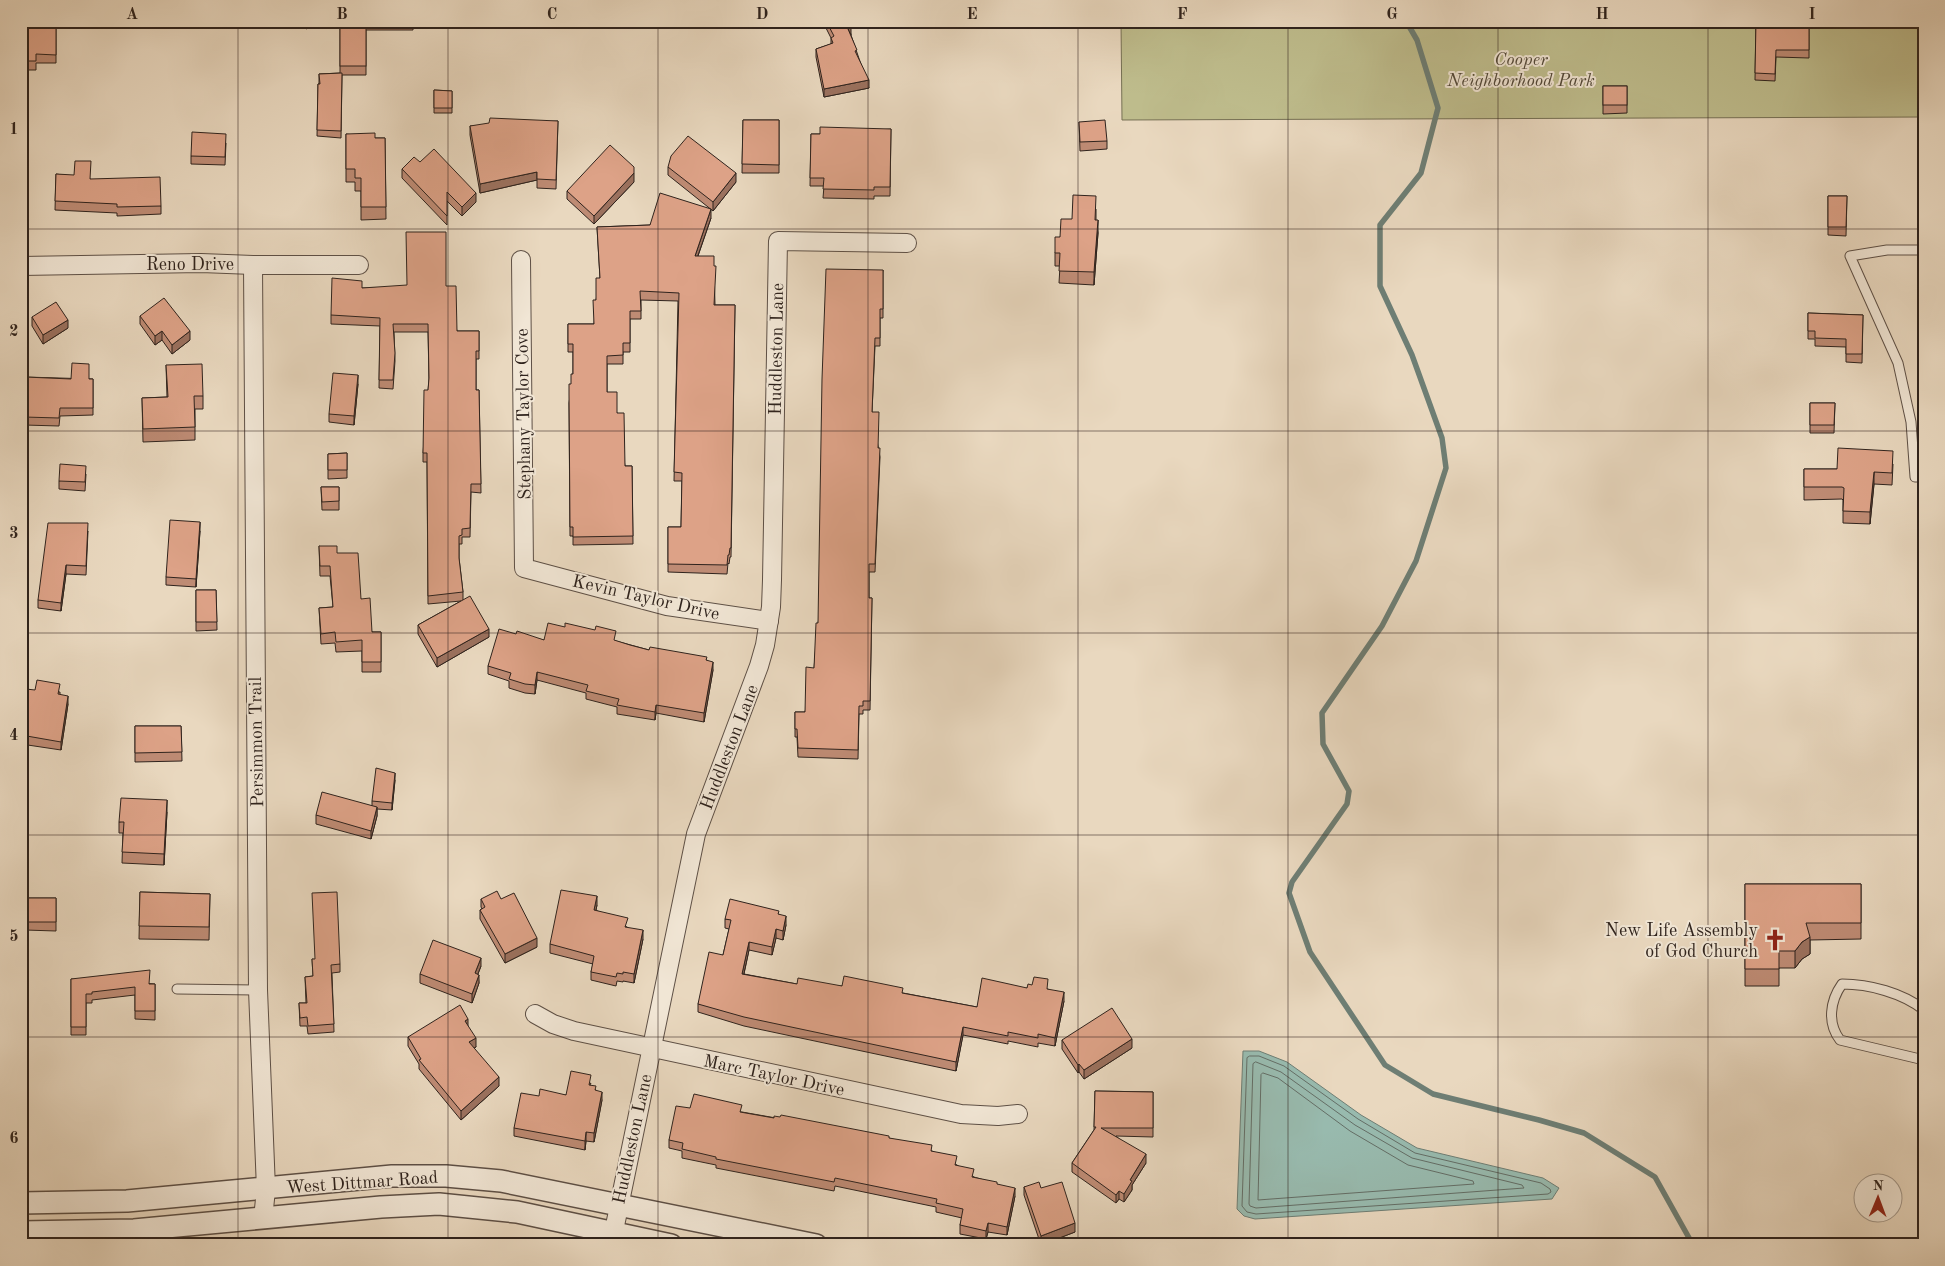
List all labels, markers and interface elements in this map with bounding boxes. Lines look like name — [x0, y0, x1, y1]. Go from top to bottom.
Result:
text: A — [126, 7, 138, 23]
text: B — [336, 7, 348, 23]
text: C — [547, 7, 557, 23]
text: D — [756, 7, 768, 23]
text: E — [966, 7, 978, 23]
text: F — [1177, 7, 1188, 23]
text: G — [1386, 7, 1398, 23]
text: H — [1595, 7, 1609, 23]
text: I — [1808, 7, 1816, 23]
park label: Cooper Neighborhood Park — [1446, 51, 1595, 90]
text: 1 — [9, 122, 19, 138]
street label: Reno Drive — [146, 256, 234, 274]
street label: Huddleston Lane — [767, 283, 787, 415]
text: 2 — [9, 324, 19, 340]
street label: Stephany Taylor Cove — [514, 328, 534, 500]
text: 3 — [9, 526, 19, 542]
street label: Kevin Taylor Drive — [570, 572, 721, 624]
street label: Persimmon Trail — [247, 676, 267, 808]
street label: Huddleston Lane — [698, 682, 762, 812]
text: 4 — [9, 728, 19, 744]
place label: New Life Assembly of God Church — [1605, 922, 1758, 961]
church icon: New Life Assembly of God Church — [1762, 927, 1788, 953]
text: 5 — [9, 929, 19, 945]
street label: Marc Taylor Drive — [702, 1052, 846, 1100]
street label: Huddleston Lane — [610, 1073, 656, 1206]
text: 6 — [9, 1131, 19, 1147]
street label: West Dittmar Road — [286, 1169, 439, 1197]
north arrow — [1852, 1174, 1902, 1224]
text: N — [1873, 1179, 1884, 1193]

